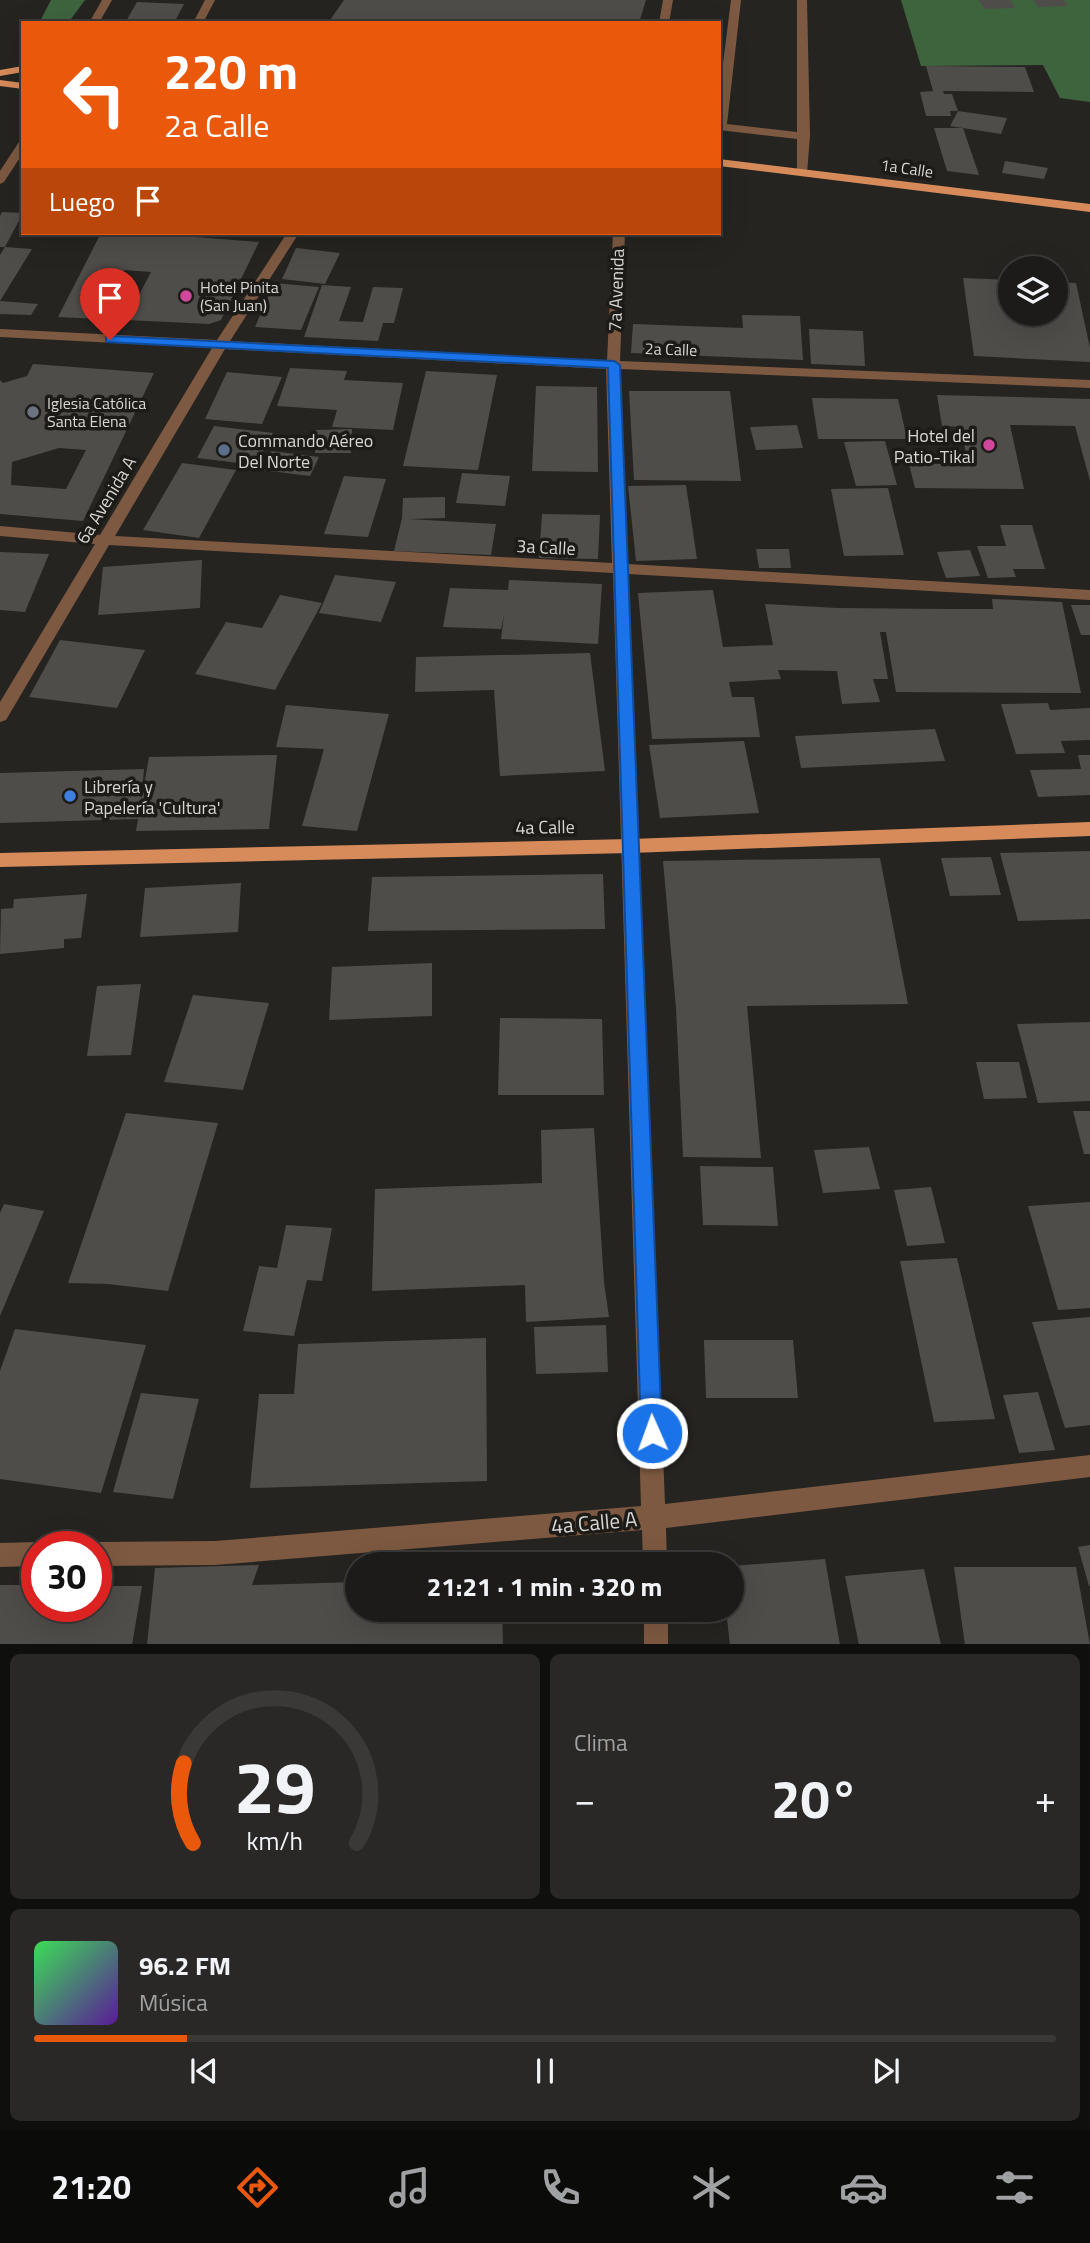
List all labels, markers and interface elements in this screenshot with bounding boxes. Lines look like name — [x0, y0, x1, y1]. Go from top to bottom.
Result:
text: 220 m — [164, 33, 298, 108]
icon: left — [49, 49, 140, 140]
text: 2a Calle — [164, 101, 269, 149]
street label: 1a Calle — [879, 152, 935, 184]
text: Luego — [49, 182, 115, 221]
icon: arrive — [129, 182, 167, 220]
street label: 7a Avenida — [601, 248, 631, 332]
map controls — [998, 256, 1068, 326]
button: layers — [998, 256, 1068, 326]
pin — [80, 268, 140, 340]
place label: Hotel Pinita (San Juan) — [200, 275, 279, 317]
icon: arrive — [91, 279, 129, 317]
marker: Hotel Pinita (San Juan) — [178, 288, 194, 304]
street label: 2a Calle — [644, 336, 698, 362]
place label: Iglesia Católica Santa Elena — [47, 391, 146, 433]
marker: Iglesia Católica Santa Elena — [25, 404, 41, 420]
place label: Hotel del Patio-Tikal — [894, 422, 975, 470]
place label: Commando Aéreo Del Norte — [238, 427, 373, 475]
marker: Hotel del Patio-Tikal — [981, 437, 997, 453]
marker: Commando Aéreo Del Norte — [216, 442, 232, 458]
street label: 6a Avenida A — [69, 451, 143, 549]
street label: 3a Calle — [516, 532, 576, 562]
place label: Librería y Papelería 'Cultura' — [84, 773, 220, 821]
marker: Librería y Papelería 'Cultura' — [62, 788, 78, 804]
street label: 4a Calle — [515, 813, 575, 841]
position arrow — [615, 1396, 689, 1470]
street label: 4a Calle A — [550, 1502, 639, 1542]
speed limit sign: 30 — [21, 1531, 112, 1622]
text: 21:21 · 1 min · 320 m — [427, 1567, 662, 1606]
text: Clima — [574, 1725, 628, 1760]
text: 29 — [234, 1731, 316, 1841]
text: 20° — [771, 1759, 859, 1838]
text: − — [574, 1770, 595, 1828]
text: + — [1035, 1770, 1056, 1828]
text: km/h — [247, 1821, 303, 1859]
text: 96.2 FM — [139, 1946, 231, 1985]
text: Música — [139, 1985, 208, 2020]
icon: previous — [185, 2052, 223, 2090]
icon: pause — [526, 2052, 564, 2090]
icon: next — [867, 2052, 905, 2090]
text: 21:20 — [51, 2163, 131, 2211]
icon: directions — [233, 2163, 282, 2212]
icon: music — [385, 2163, 434, 2212]
icon: phone — [536, 2163, 585, 2212]
icon: climate — [687, 2163, 736, 2212]
icon: car — [839, 2163, 888, 2212]
icon: filters — [990, 2163, 1039, 2212]

